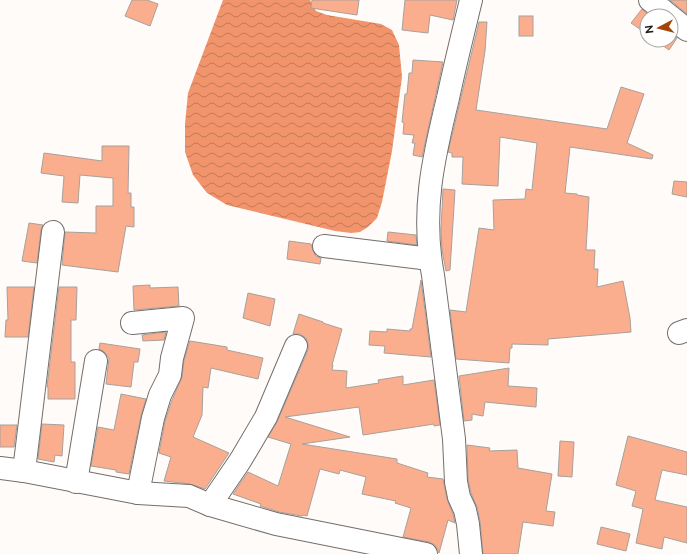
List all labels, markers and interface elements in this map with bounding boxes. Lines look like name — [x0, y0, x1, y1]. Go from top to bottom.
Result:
north arrow — [639, 8, 679, 48]
text: N — [643, 24, 657, 34]

